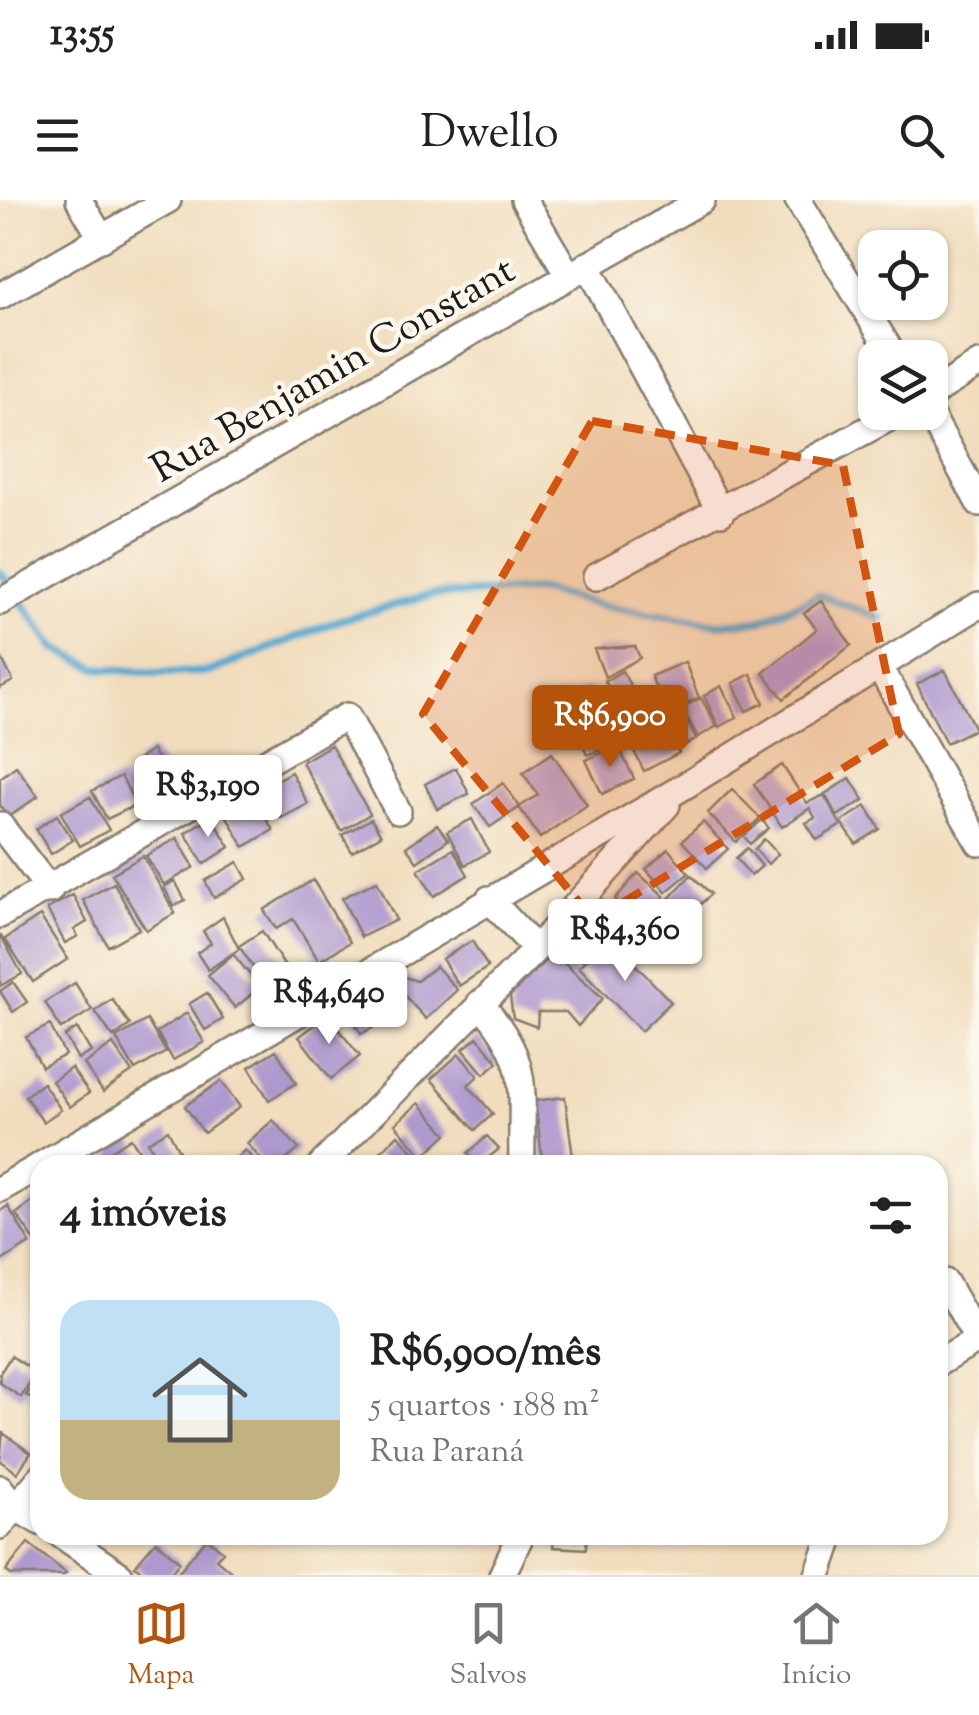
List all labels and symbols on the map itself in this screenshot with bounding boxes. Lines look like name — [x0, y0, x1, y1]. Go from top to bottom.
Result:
street label: Rua Benjamin Constant — [142, 244, 527, 500]
pin: R$6,900 — [518, 685, 702, 770]
pin: R$3,190 — [116, 755, 300, 840]
pin: R$4,360 — [533, 899, 717, 984]
pin: R$4,640 — [237, 962, 421, 1047]

